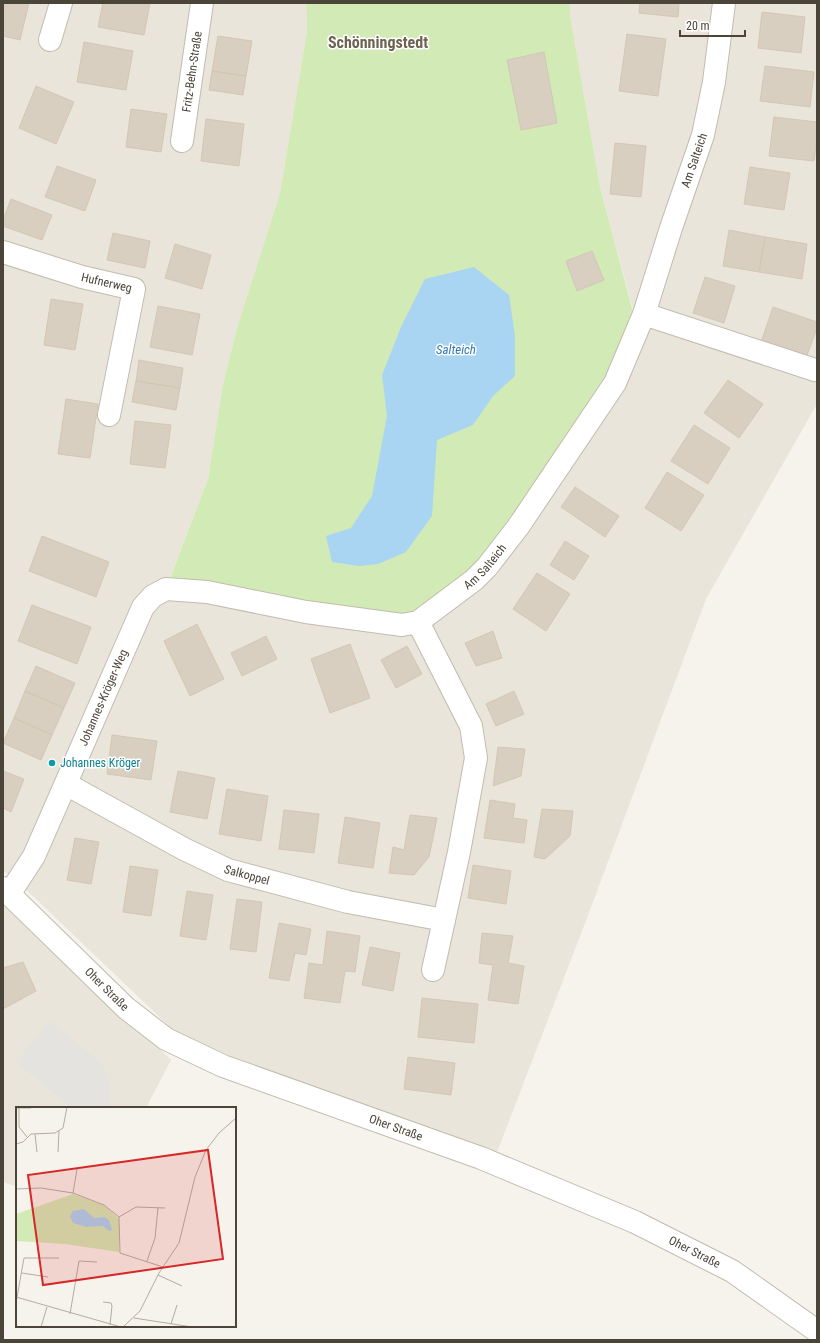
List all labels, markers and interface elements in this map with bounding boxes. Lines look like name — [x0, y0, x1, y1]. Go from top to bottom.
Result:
scale bar — [680, 12, 745, 38]
text: 20 m — [686, 19, 710, 33]
street label: Fritz-Behn-Straße — [179, 30, 205, 113]
district label: Schönningstedt — [328, 33, 428, 52]
street label: Am Salteich — [678, 131, 710, 189]
street label: Hufnerweg — [80, 270, 133, 295]
water label: Salteich — [436, 342, 476, 357]
street label: Am Salteich — [461, 541, 509, 592]
street label: Johannes-Kröger-Weg — [76, 647, 131, 748]
place label: Johannes Kröger — [60, 756, 140, 770]
marker: Johannes Kröger — [47, 758, 57, 768]
street label: Salkoppel — [222, 862, 271, 888]
street label: Oher Straße — [82, 965, 132, 1014]
inset map — [16, 1107, 236, 1327]
street label: Oher Straße — [367, 1112, 425, 1144]
street label: Oher Straße — [667, 1233, 723, 1271]

